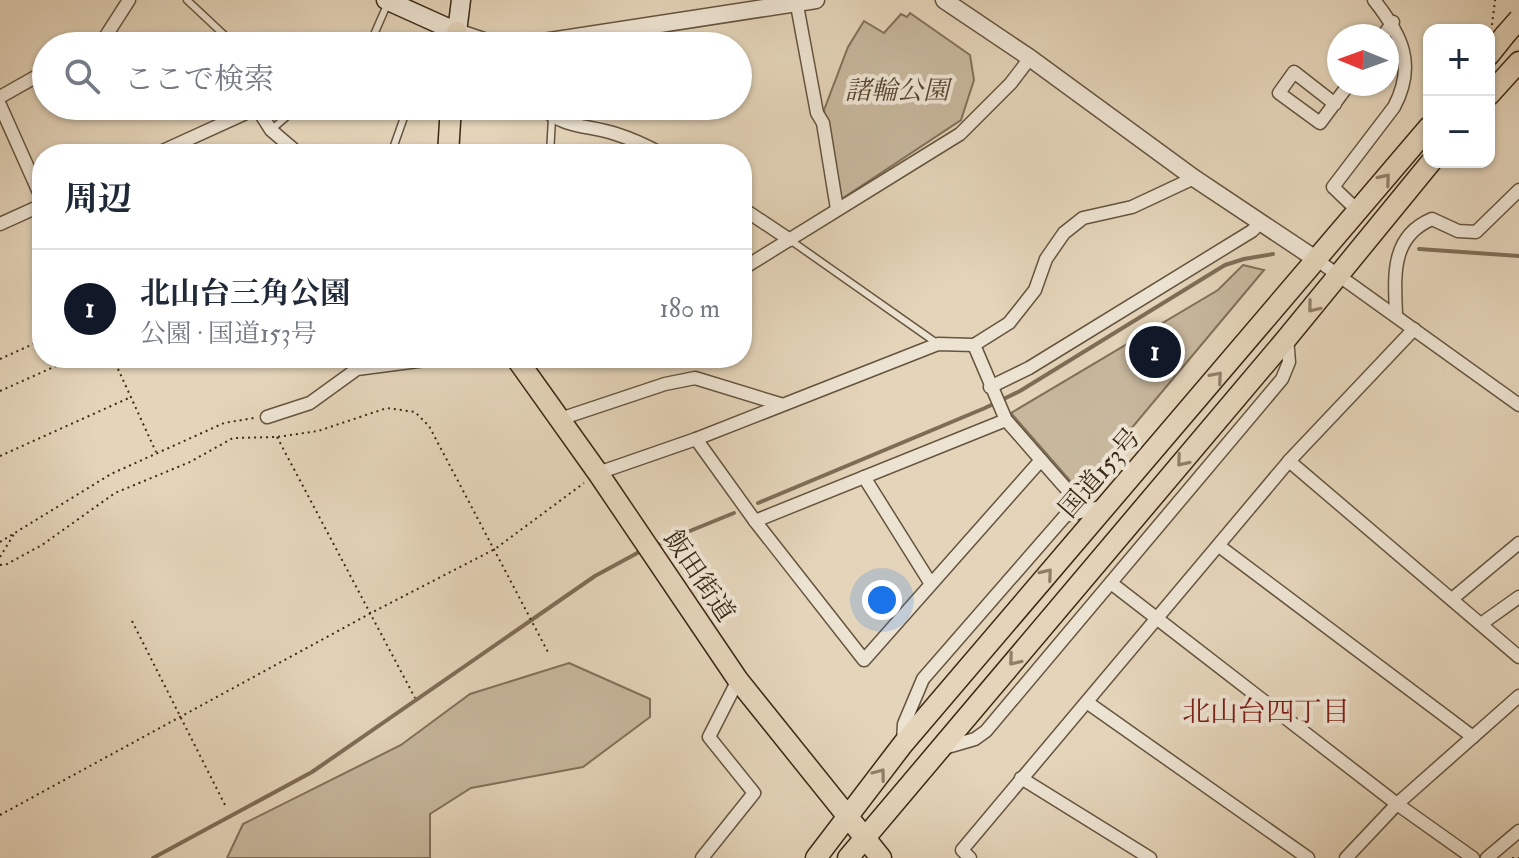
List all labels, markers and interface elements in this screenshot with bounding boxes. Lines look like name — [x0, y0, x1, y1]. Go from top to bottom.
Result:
north arrow — [1327, 24, 1399, 96]
map controls — [1423, 24, 1495, 168]
button: + — [1423, 24, 1495, 96]
search box — [32, 32, 752, 120]
icon: search — [60, 54, 104, 98]
text: ここで検索 — [124, 61, 274, 98]
park label: 諸輪公園 — [845, 75, 953, 107]
button: − — [1423, 96, 1495, 168]
one-way arrow — [1375, 174, 1390, 188]
text: 周辺 — [64, 178, 132, 221]
text: 北山台三角公園 — [140, 275, 350, 312]
text: 1 — [85, 293, 95, 325]
text: 180 m — [660, 293, 720, 325]
one-way arrow — [1308, 297, 1323, 312]
text: 公園 · 国道153号 — [140, 318, 317, 350]
pin: 1 — [1129, 322, 1181, 382]
one-way arrow — [1207, 372, 1221, 387]
street label: 国道153号 — [1052, 422, 1148, 524]
one-way arrow — [1177, 452, 1192, 467]
street label: 飯田街道 — [657, 524, 741, 628]
one-way arrow — [1037, 569, 1052, 584]
your location — [862, 580, 902, 620]
one-way arrow — [1009, 650, 1024, 665]
district label: 北山台四丁目 — [1182, 695, 1350, 730]
one-way arrow — [871, 768, 885, 783]

